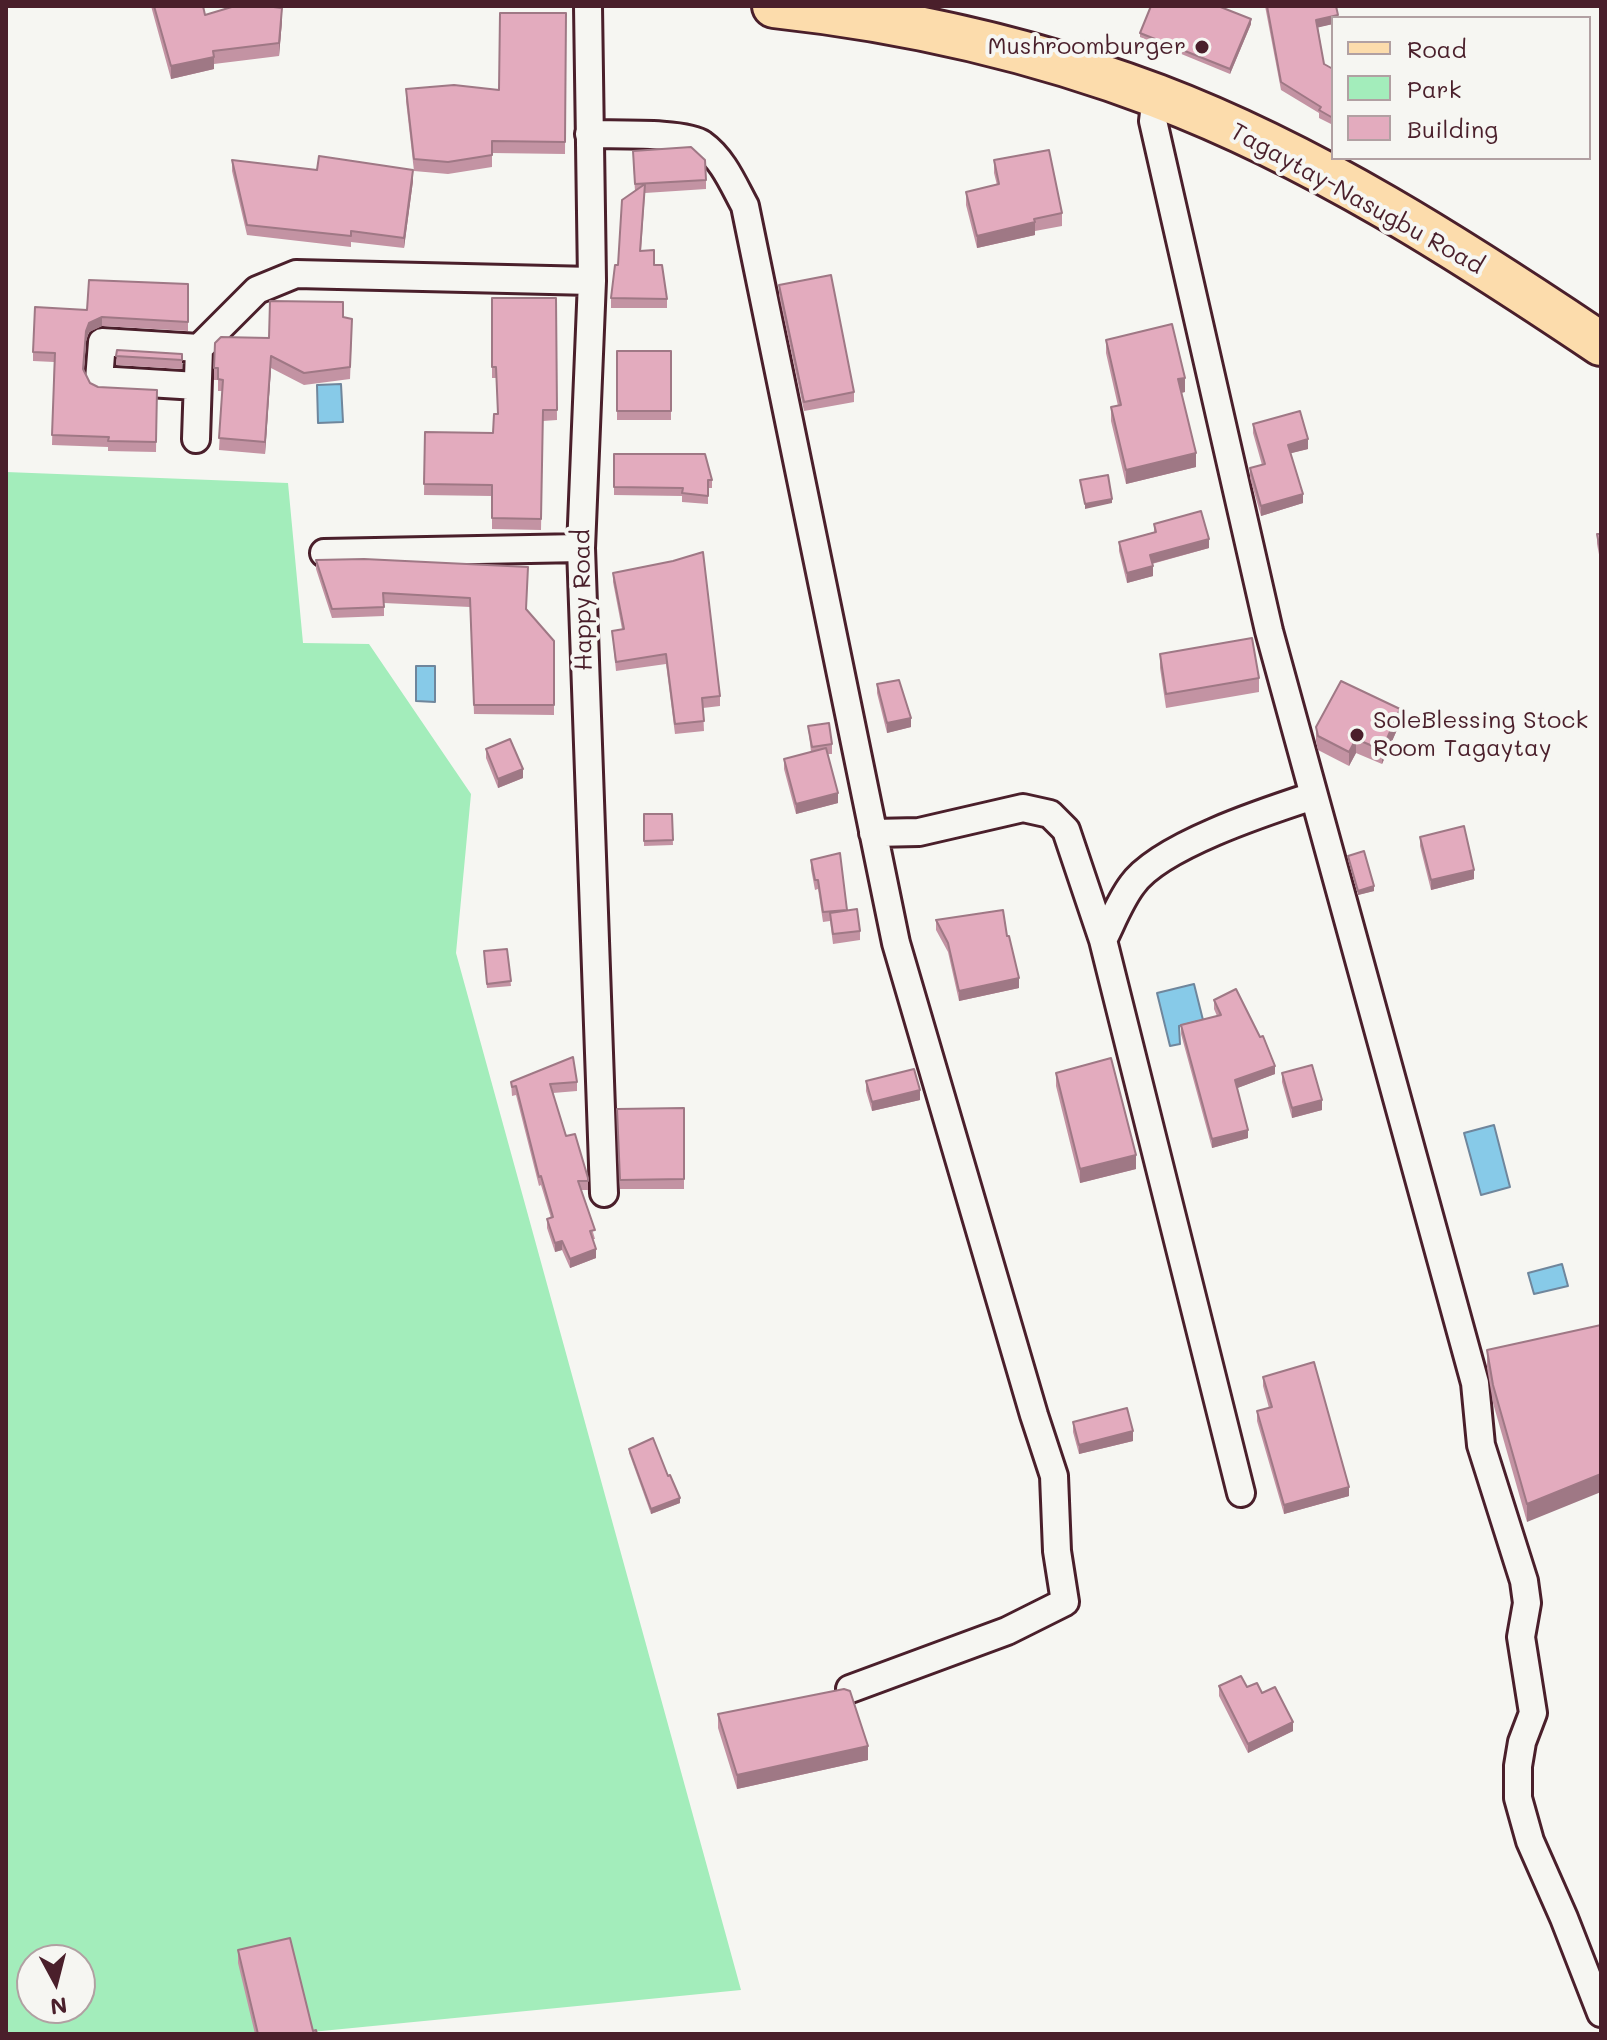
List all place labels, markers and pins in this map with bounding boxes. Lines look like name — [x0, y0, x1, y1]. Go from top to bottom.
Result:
place label: Mushroomburger — [988, 33, 1186, 61]
marker: Mushroomburger — [1193, 38, 1211, 56]
place label: SoleBlessing Stock Room Tagaytay — [1373, 707, 1588, 763]
marker: SoleBlessing Stock Room Tagaytay — [1348, 726, 1366, 744]

